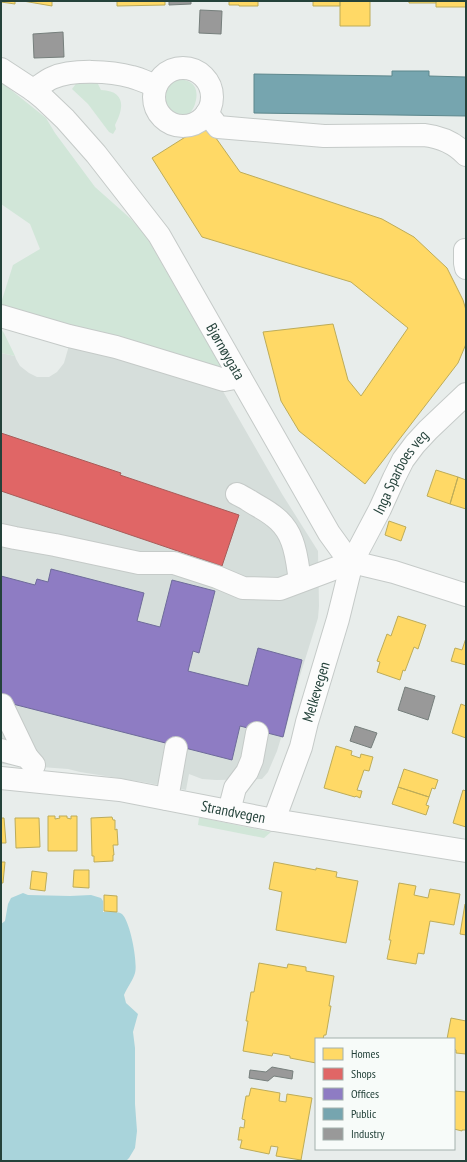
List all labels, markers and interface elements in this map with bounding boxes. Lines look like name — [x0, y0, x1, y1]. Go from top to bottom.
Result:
street label: Bjørnøygata — [202, 320, 250, 383]
street label: Inga Sparboes veg — [369, 426, 432, 518]
street label: Melkevegen — [298, 659, 334, 724]
street label: Strandvegen — [200, 796, 267, 827]
legend — [315, 1038, 455, 1150]
text: Homes — [351, 1046, 379, 1061]
text: Shops — [351, 1066, 376, 1081]
text: Offices — [351, 1086, 379, 1101]
text: Public — [351, 1106, 377, 1121]
text: Industry — [351, 1126, 385, 1141]

